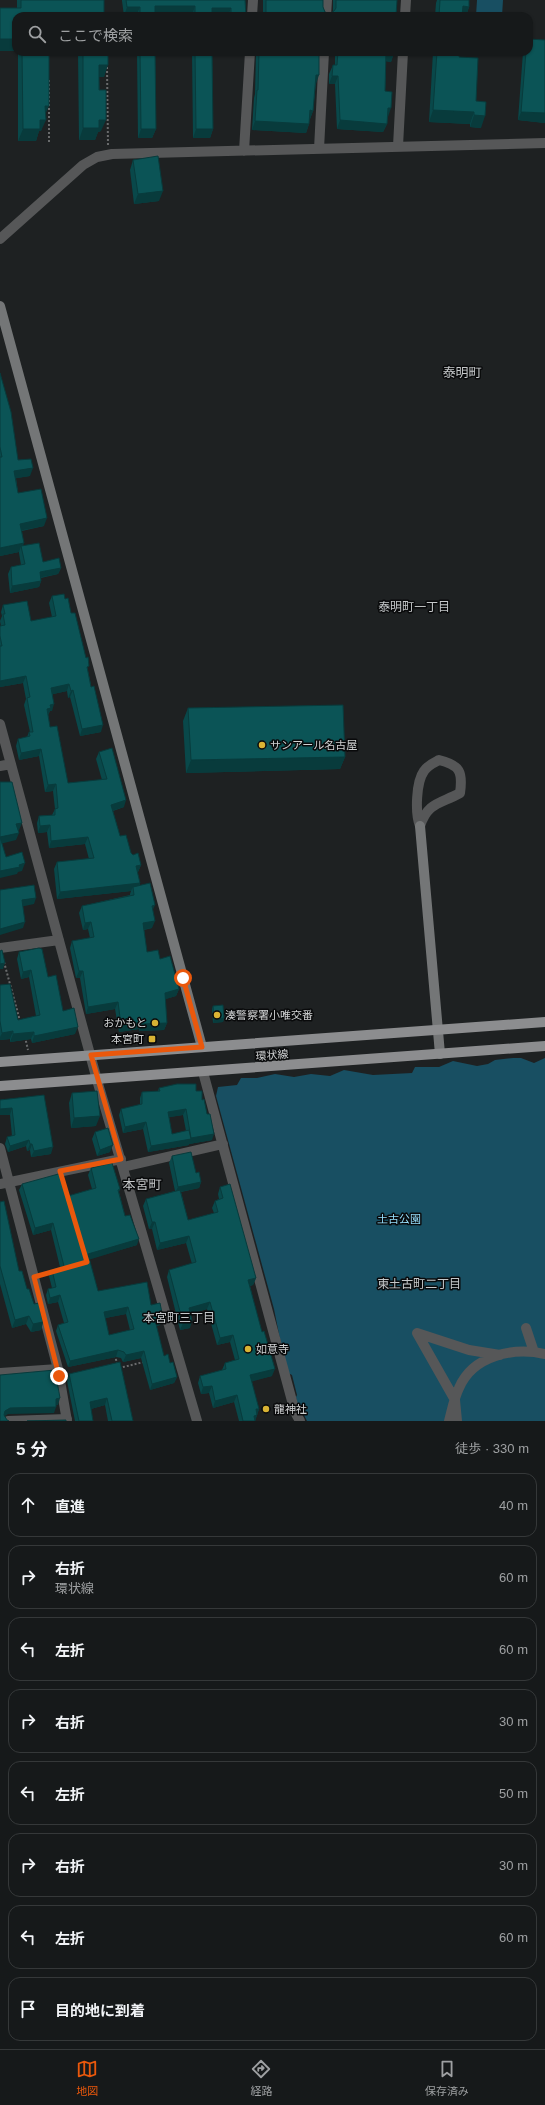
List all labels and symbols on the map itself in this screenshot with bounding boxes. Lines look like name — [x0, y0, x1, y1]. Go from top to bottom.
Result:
district label: 泰明町 — [442, 365, 482, 380]
district label: 泰明町一丁目 — [378, 600, 450, 614]
place label: サンアール名古屋 — [270, 739, 357, 751]
marker: サンアール名古屋 — [257, 740, 267, 750]
route start — [174, 969, 192, 987]
place label: 湊警察署小唯交番 — [225, 1009, 313, 1021]
marker: 湊警察署小唯交番 — [212, 1010, 222, 1020]
place label: おかもと — [103, 1017, 147, 1029]
marker: おかもと — [150, 1018, 160, 1028]
place label: 本宮町 — [111, 1033, 144, 1045]
marker: 本宮町 — [147, 1034, 157, 1044]
street label: 環状線 — [255, 1048, 289, 1062]
district label: 本宮町 — [122, 1177, 162, 1192]
park label: 土古公園 — [377, 1213, 421, 1225]
district label: 東土古町二丁目 — [377, 1277, 461, 1291]
district label: 本宮町三丁目 — [143, 1311, 215, 1325]
place label: 如意寺 — [256, 1343, 289, 1355]
marker: 如意寺 — [243, 1344, 253, 1354]
route end — [50, 1367, 68, 1385]
place label: 龍神社 — [274, 1403, 307, 1415]
marker: 龍神社 — [261, 1404, 271, 1414]

